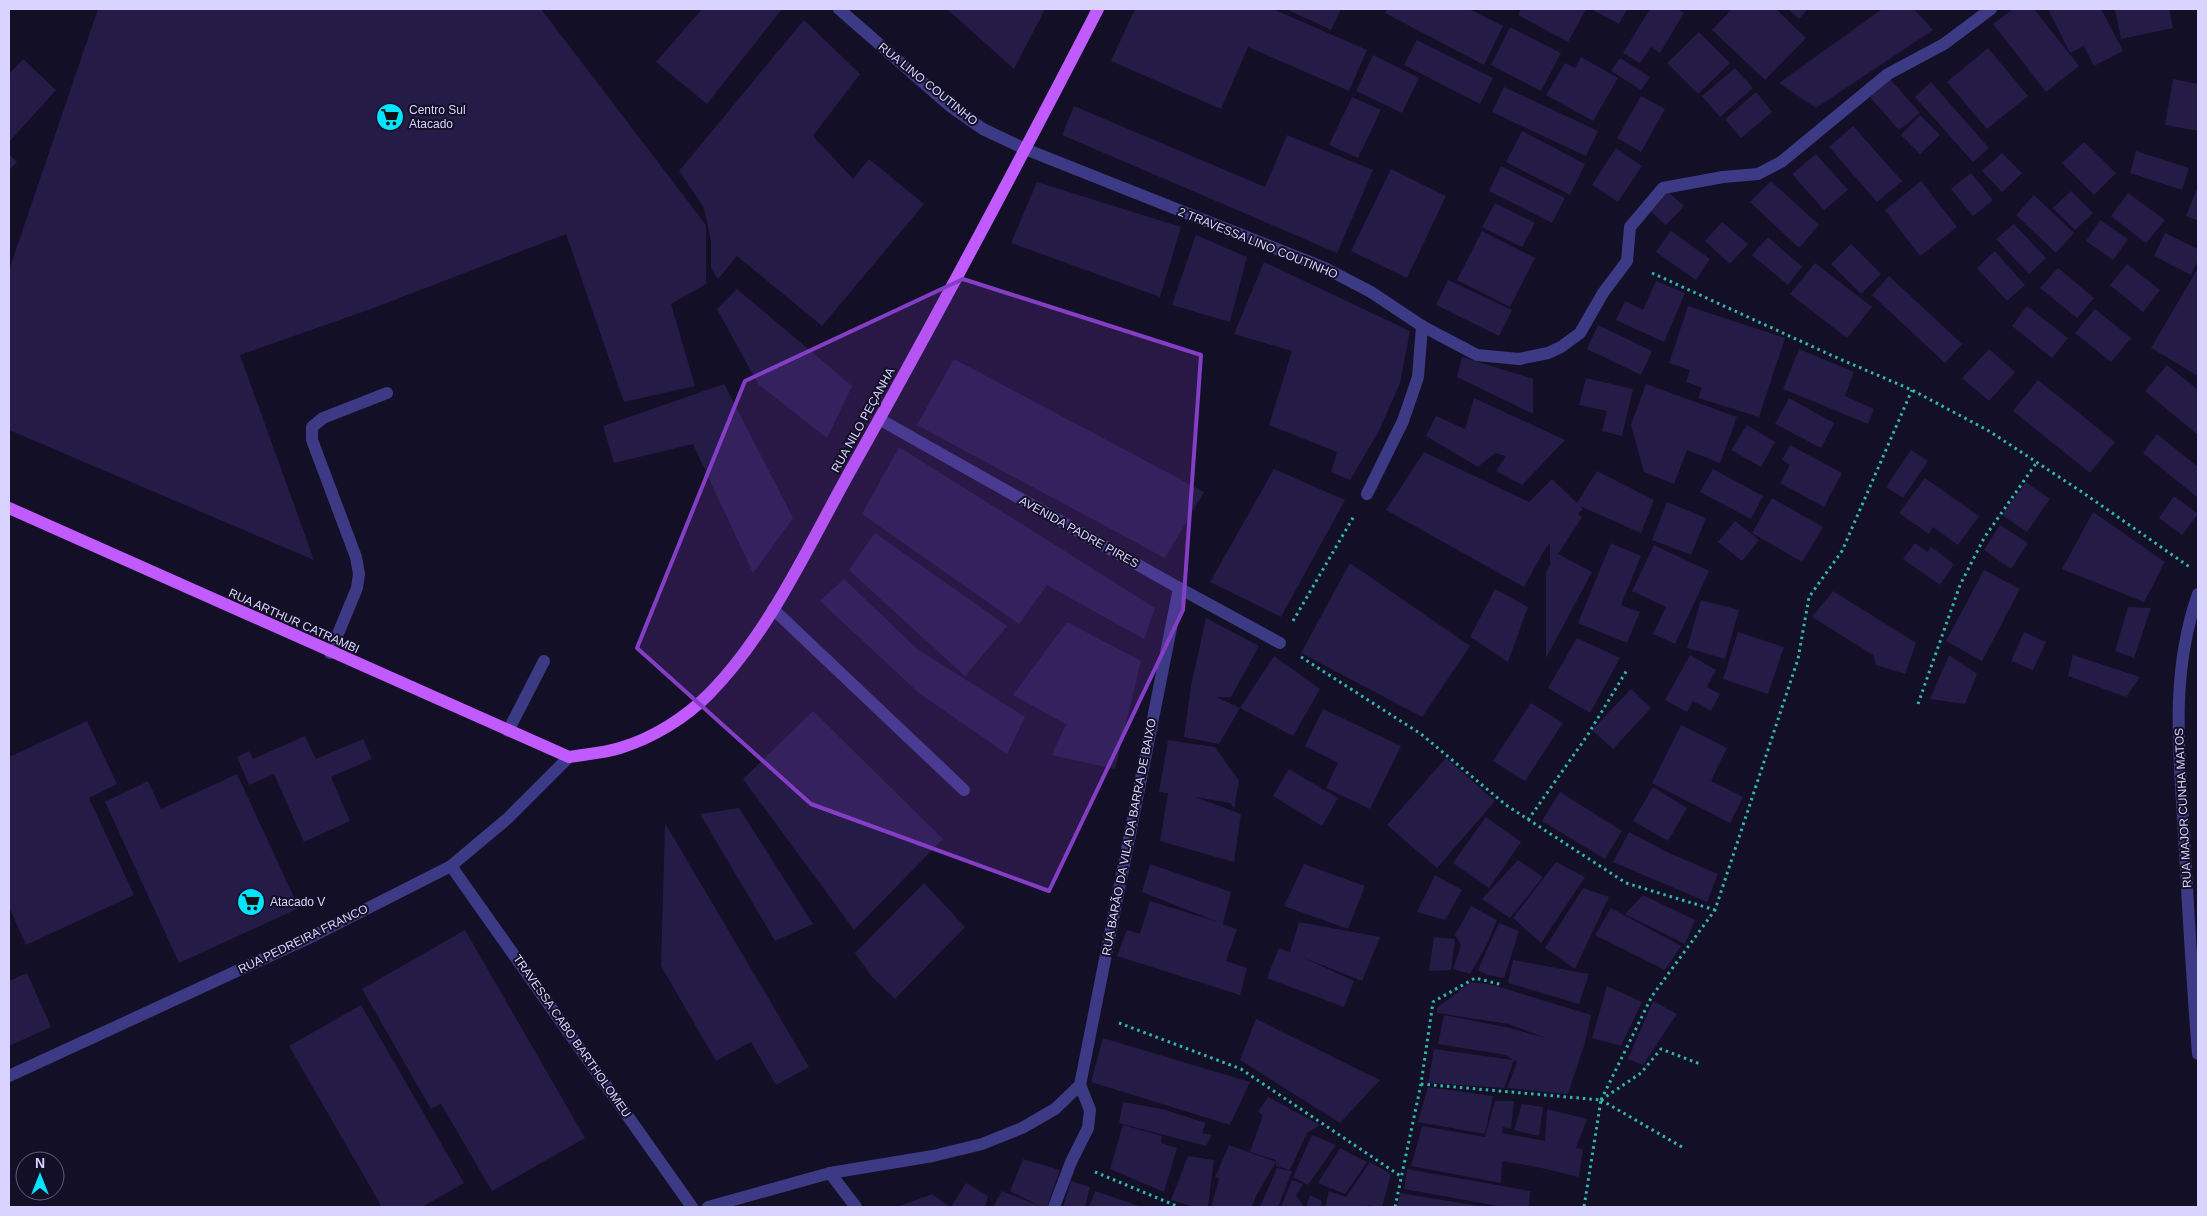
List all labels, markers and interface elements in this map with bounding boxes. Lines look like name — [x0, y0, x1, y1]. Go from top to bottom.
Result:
street label: RUA LINO COUTINHO — [876, 40, 980, 128]
supermarket icon: Centro Sul Atacado — [375, 102, 405, 132]
place label: Centro Sul Atacado — [409, 103, 466, 131]
street label: 2 TRAVESSA LINO COUTINHO — [1176, 204, 1340, 282]
street label: RUA NILO PEÇANHA — [828, 365, 898, 475]
street label: AVENIDA PADRE PIRES — [1017, 493, 1141, 571]
street label: RUA ARTHUR CATRAMBI — [226, 586, 362, 656]
street label: RUA BARÃO DA VILA DA BARRA DE BAIXO — [1099, 717, 1159, 957]
street label: RUA MAJOR CUNHA MATOS — [2172, 728, 2194, 888]
supermarket icon: Atacado V — [236, 887, 266, 917]
place label: Atacado V — [270, 895, 325, 909]
street label: RUA PEDREIRA FRANCO — [236, 901, 370, 977]
street label: TRAVESSA CABO BARTHOLOMEU — [510, 952, 634, 1120]
north arrow — [15, 1151, 65, 1201]
text: N — [35, 1155, 45, 1171]

